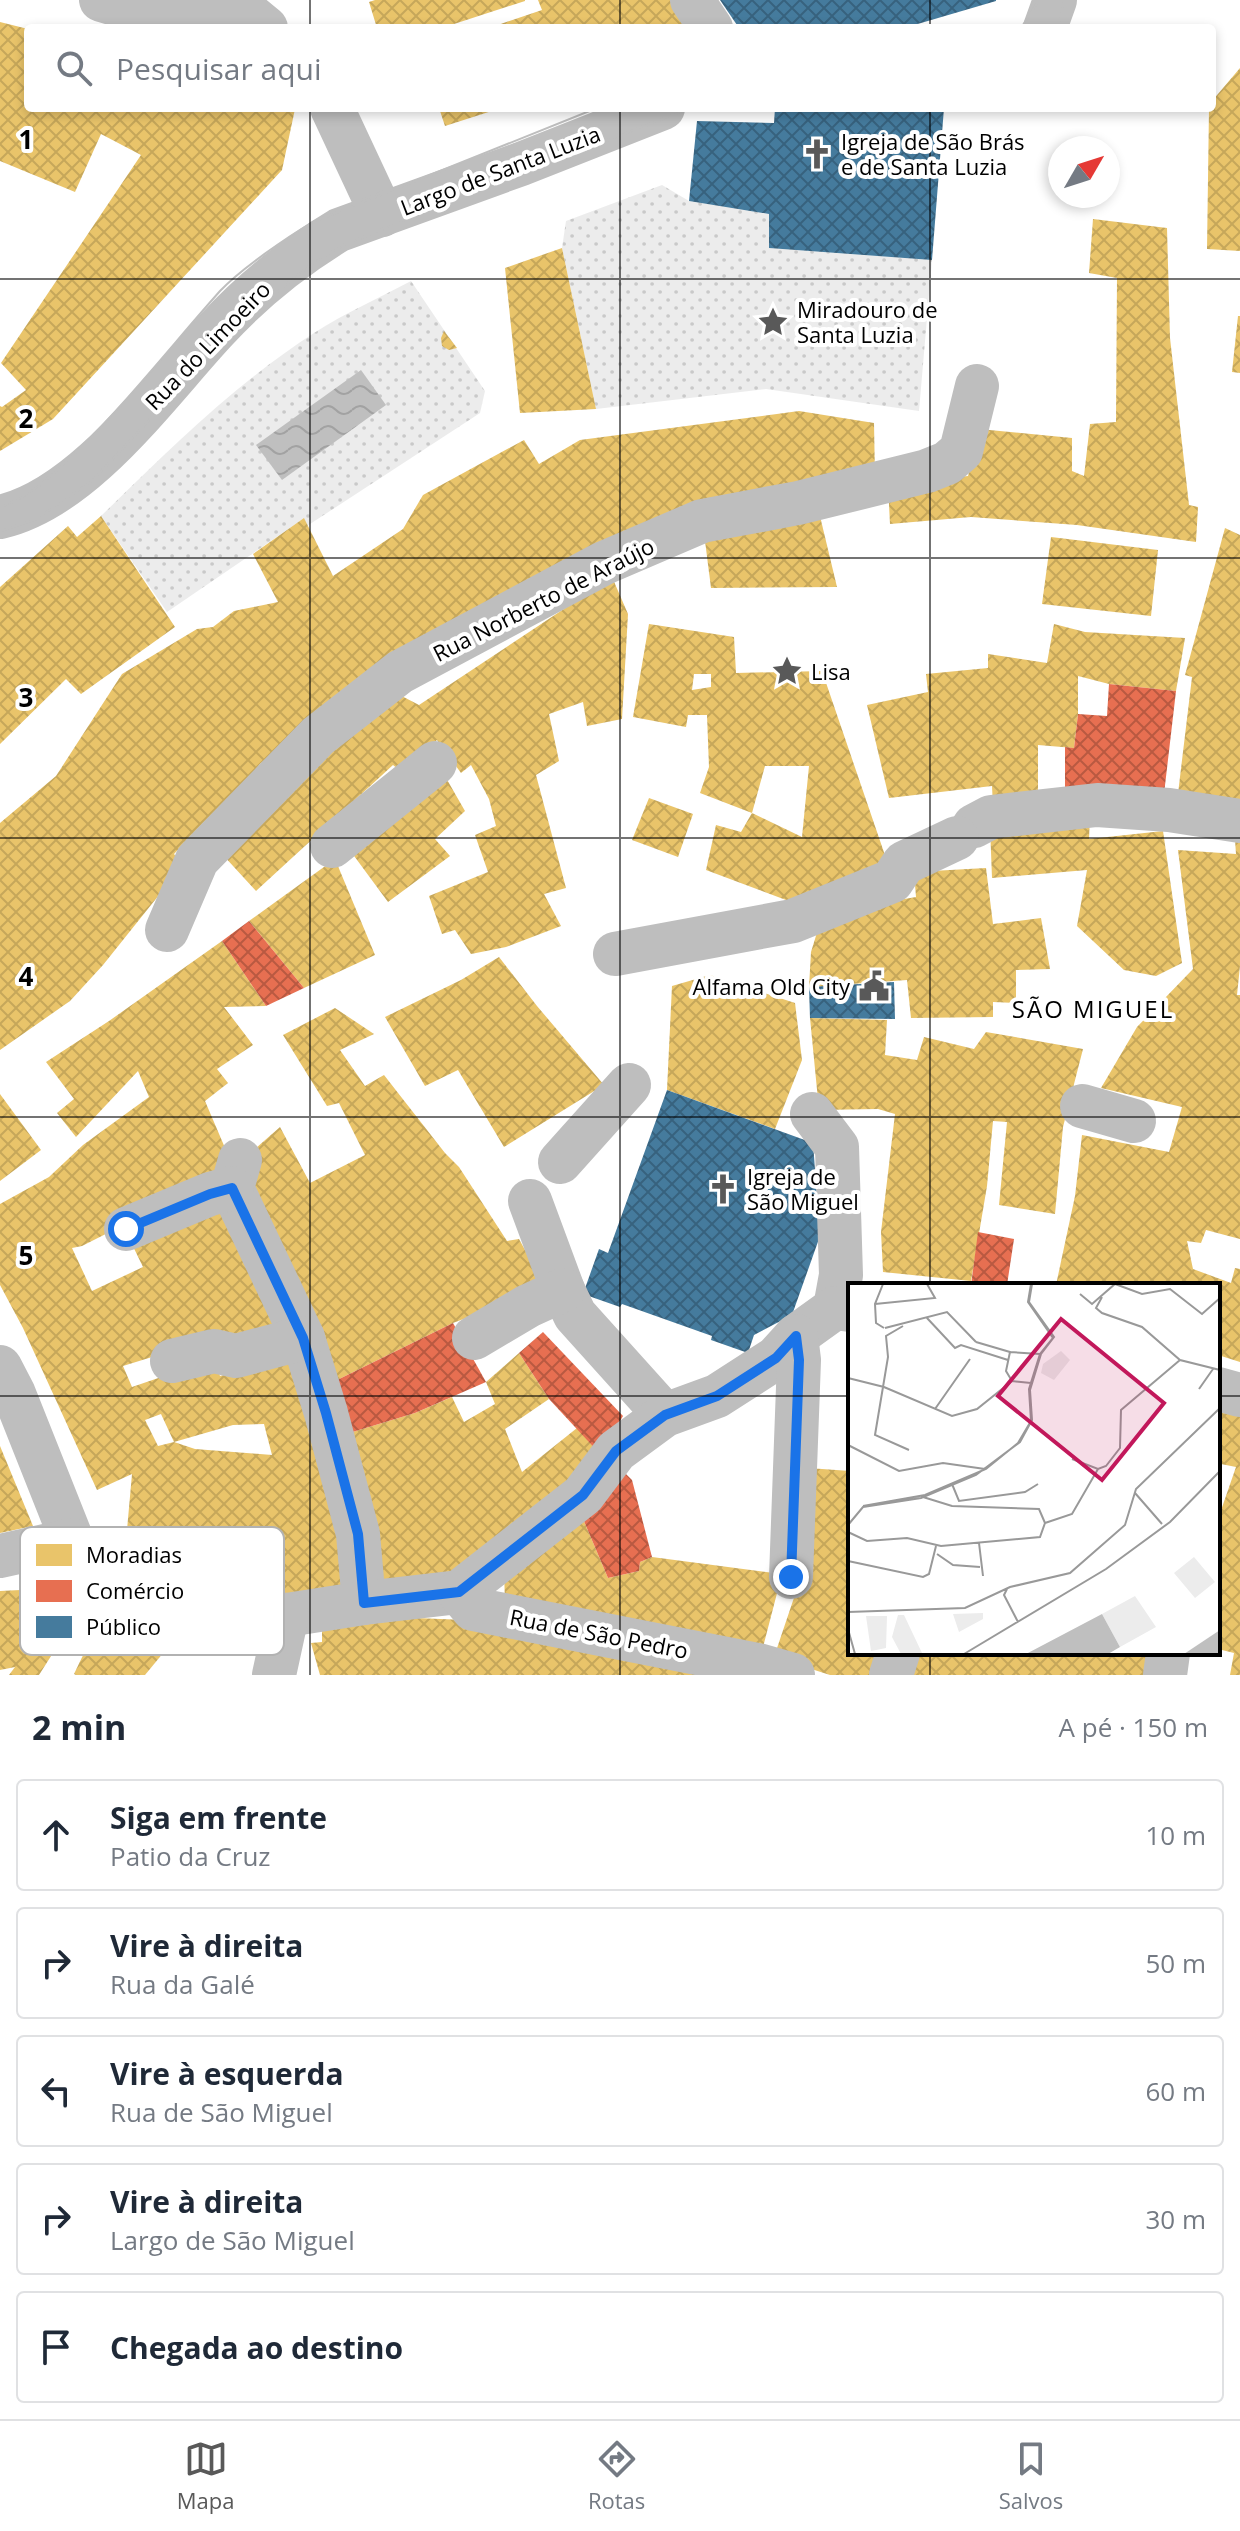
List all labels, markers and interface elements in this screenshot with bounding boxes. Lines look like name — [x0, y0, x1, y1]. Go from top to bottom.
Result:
search box — [24, 24, 1216, 112]
icon: search — [52, 46, 96, 90]
text: Pesquisar aqui — [116, 48, 322, 89]
street label: Largo de Santa Luzia — [396, 118, 604, 222]
text: 1 — [19, 121, 33, 157]
place label: Igreja de São Brás e de Santa Luzia — [841, 126, 1025, 181]
north arrow — [1048, 136, 1120, 208]
church icon: Igreja de São Brás e de Santa Luzia — [800, 137, 834, 171]
street label: Rua do Limoeiro — [138, 274, 276, 416]
place label: Miradouro de Santa Luzia — [797, 294, 938, 349]
place icon: Miradouro de Santa Luzia — [756, 305, 790, 339]
text: 2 — [19, 400, 34, 436]
street label: Rua Norberto de Araújo — [427, 530, 659, 668]
place icon: Lisa — [770, 654, 804, 688]
place label: Lisa — [811, 656, 851, 686]
text: 3 — [19, 679, 33, 715]
text: 4 — [19, 958, 34, 994]
public building icon: Alfama Old City — [857, 969, 891, 1003]
place label: Alfama Old City — [692, 971, 851, 1001]
district label: SÃO MIGUEL — [1012, 992, 1174, 1025]
place label: Igreja de São Miguel — [747, 1161, 859, 1216]
church icon: Igreja de São Miguel — [706, 1172, 740, 1206]
route start — [108, 1211, 144, 1247]
text: 5 — [19, 1237, 33, 1273]
inset map — [848, 1283, 1220, 1655]
legend — [20, 1527, 284, 1655]
text: Moradias — [86, 1539, 182, 1569]
route end — [773, 1559, 809, 1595]
text: Comércio — [86, 1575, 184, 1605]
street label: Rua de São Pedro — [507, 1601, 691, 1665]
text: Público — [86, 1611, 161, 1641]
text: 2 min — [32, 1704, 126, 1750]
text: A pé · 150 m — [1059, 1709, 1208, 1745]
text: Siga em frente — [110, 1797, 327, 1838]
icon: ahead — [34, 1813, 78, 1857]
text: 10 m — [1145, 1817, 1206, 1853]
text: Patio da Cruz — [110, 1838, 271, 1874]
text: Vire à direita — [110, 1925, 304, 1966]
icon: right — [34, 1941, 78, 1985]
text: 50 m — [1145, 1945, 1206, 1981]
text: Rua da Galé — [110, 1966, 255, 2002]
text: Vire à esquerda — [110, 2053, 344, 2094]
icon: left — [34, 2069, 78, 2113]
text: 60 m — [1145, 2073, 1206, 2109]
text: Rua de São Miguel — [110, 2094, 333, 2130]
text: Vire à direita — [110, 2181, 304, 2222]
icon: right — [34, 2197, 78, 2241]
text: 30 m — [1145, 2201, 1206, 2237]
text: Largo de São Miguel — [110, 2222, 355, 2258]
icon: arrive — [34, 2325, 78, 2369]
text: Chegada ao destino — [110, 2327, 403, 2368]
tab: Mapa — [177, 2437, 234, 2515]
tab: Rotas — [588, 2437, 645, 2515]
tab: Salvos — [999, 2437, 1063, 2515]

